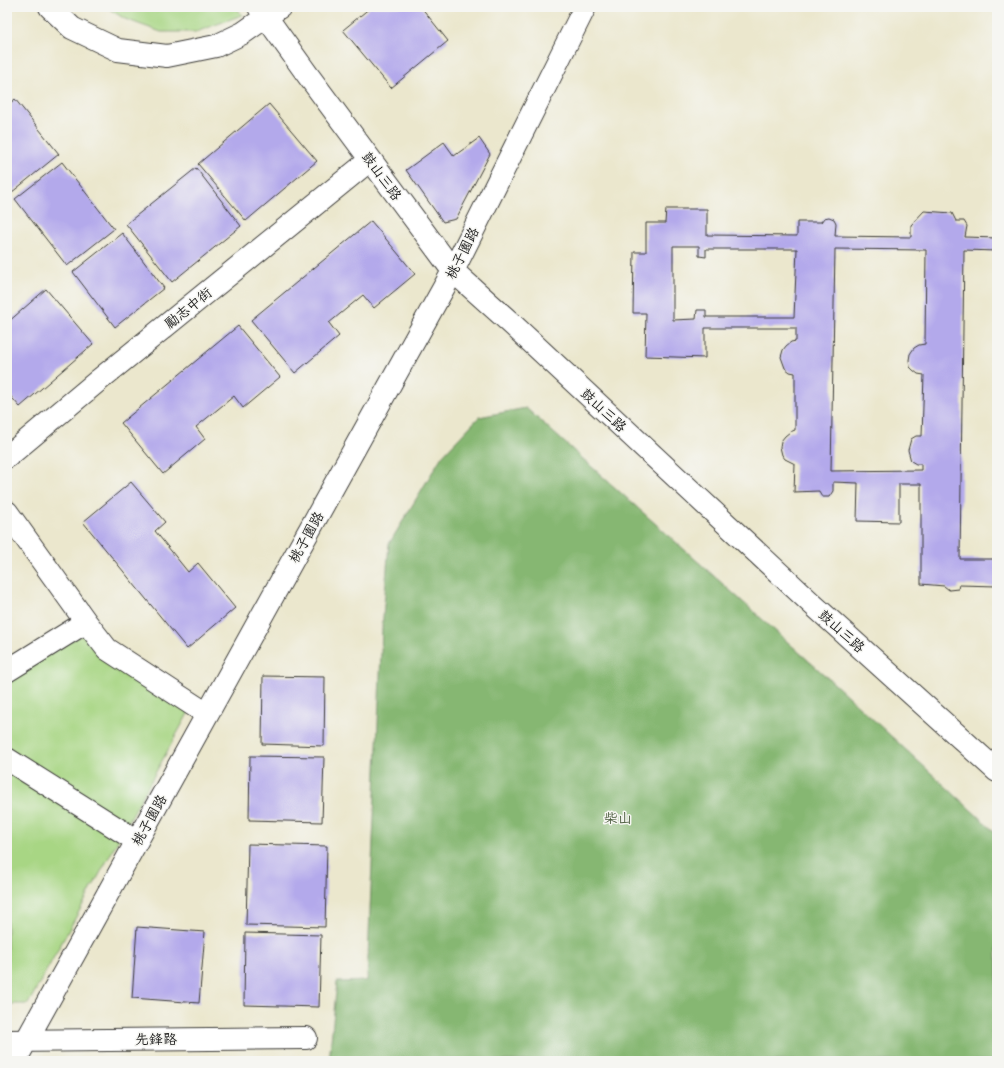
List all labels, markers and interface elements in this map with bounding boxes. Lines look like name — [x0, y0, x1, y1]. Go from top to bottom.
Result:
street label: 鼓山三路 — [358, 147, 407, 204]
street label: 桃子園路 — [440, 224, 483, 282]
street label: 勵志中街 — [160, 283, 215, 333]
street label: 鼓山三路 — [577, 384, 631, 436]
street label: 桃子園路 — [284, 508, 327, 566]
street label: 鼓山三路 — [815, 605, 869, 656]
street label: 桃子園路 — [127, 791, 170, 849]
park label: 柴山 — [604, 808, 632, 827]
street label: 先鋒路 — [135, 1029, 177, 1048]

